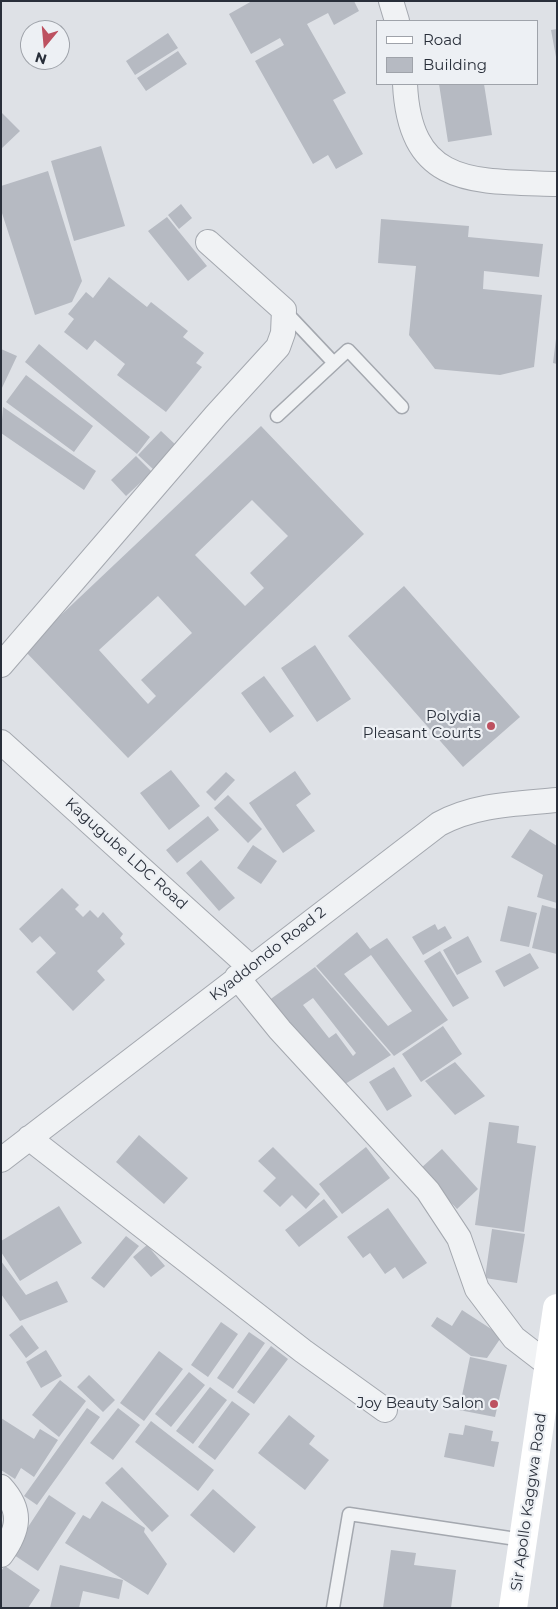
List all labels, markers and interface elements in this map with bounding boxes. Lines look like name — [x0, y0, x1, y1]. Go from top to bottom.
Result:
north arrow — [20, 20, 70, 70]
legend — [376, 20, 538, 85]
text: Road — [423, 30, 462, 49]
text: N — [33, 48, 49, 69]
text: Building — [423, 55, 487, 74]
place label: Polydia Pleasant Courts — [363, 708, 481, 743]
marker: Polydia Pleasant Courts — [485, 720, 497, 732]
street label: Kagugube LDC Road — [61, 794, 191, 914]
street label: Kyaddondo Road 2 — [206, 903, 330, 1005]
place label: Joy Beauty Salon — [357, 1395, 484, 1413]
marker: Joy Beauty Salon — [488, 1398, 500, 1410]
street label: Sir Apollo Kaggwa Road — [508, 1412, 550, 1592]

